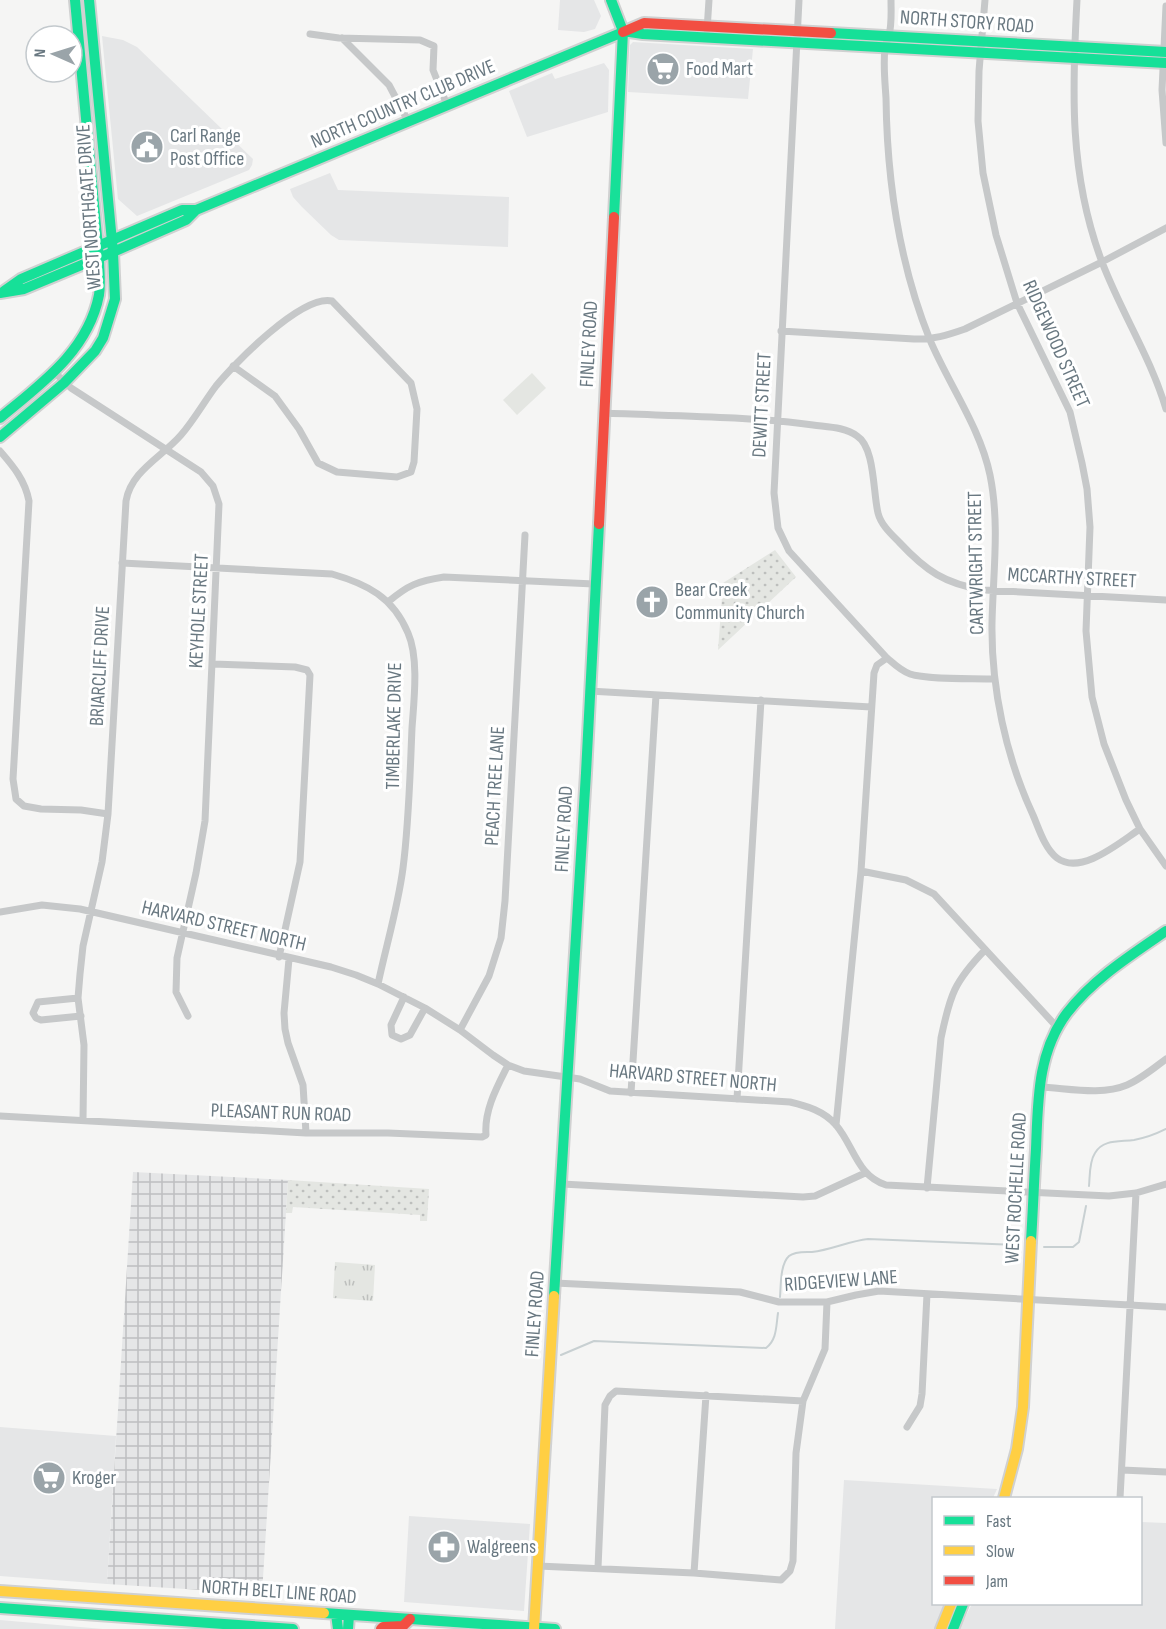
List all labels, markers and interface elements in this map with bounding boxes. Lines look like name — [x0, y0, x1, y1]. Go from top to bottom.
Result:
street label: NORTH STORY ROAD — [899, 5, 1035, 39]
north arrow — [24, 24, 84, 84]
text: N — [31, 49, 50, 58]
supermarket icon: Food Mart — [645, 51, 681, 87]
street label: NORTH COUNTRY CLUB DRIVE — [307, 54, 499, 154]
place label: Food Mart — [686, 57, 753, 81]
street label: WEST NORTHGATE DRIVE — [71, 123, 107, 291]
place label: Carl Range Post Office — [170, 124, 244, 171]
public building icon: Carl Range Post Office — [129, 129, 165, 165]
street label: RIDGEWOOD STREET — [1017, 276, 1095, 412]
street label: FINLEY ROAD — [575, 300, 603, 388]
street label: DEWITT STREET — [747, 352, 777, 458]
street label: CARTWRIGHT STREET — [963, 491, 989, 635]
street label: KEYHOLE STREET — [184, 553, 214, 669]
street label: MCCARTHY STREET — [1007, 563, 1137, 593]
place label: Bear Creek Community Church — [675, 578, 805, 625]
church icon: Bear Creek Community Church — [634, 584, 670, 620]
street label: BRIARCLIFF DRIVE — [85, 605, 115, 727]
street label: TIMBERLAKE DRIVE — [381, 662, 407, 790]
street label: PEACH TREE LANE — [480, 726, 510, 846]
street label: FINLEY ROAD — [550, 785, 578, 873]
street label: HARVARD STREET NORTH — [139, 895, 309, 957]
street label: HARVARD STREET NORTH — [608, 1059, 778, 1097]
street label: PLEASANT RUN ROAD — [210, 1099, 352, 1127]
street label: WEST ROCHELLE ROAD — [1000, 1112, 1032, 1264]
street label: RIDGEVIEW LANE — [784, 1265, 898, 1297]
street label: FINLEY ROAD — [520, 1270, 550, 1358]
supermarket icon: Kroger — [31, 1460, 67, 1496]
place label: Kroger — [72, 1466, 117, 1490]
legend — [932, 1497, 1142, 1605]
text: Fast — [986, 1511, 1012, 1532]
pharmacy icon: Walgreens — [426, 1529, 462, 1565]
place label: Walgreens — [467, 1535, 536, 1559]
text: Slow — [986, 1541, 1015, 1562]
text: Jam — [985, 1571, 1008, 1592]
street label: NORTH BELT LINE ROAD — [201, 1575, 357, 1609]

